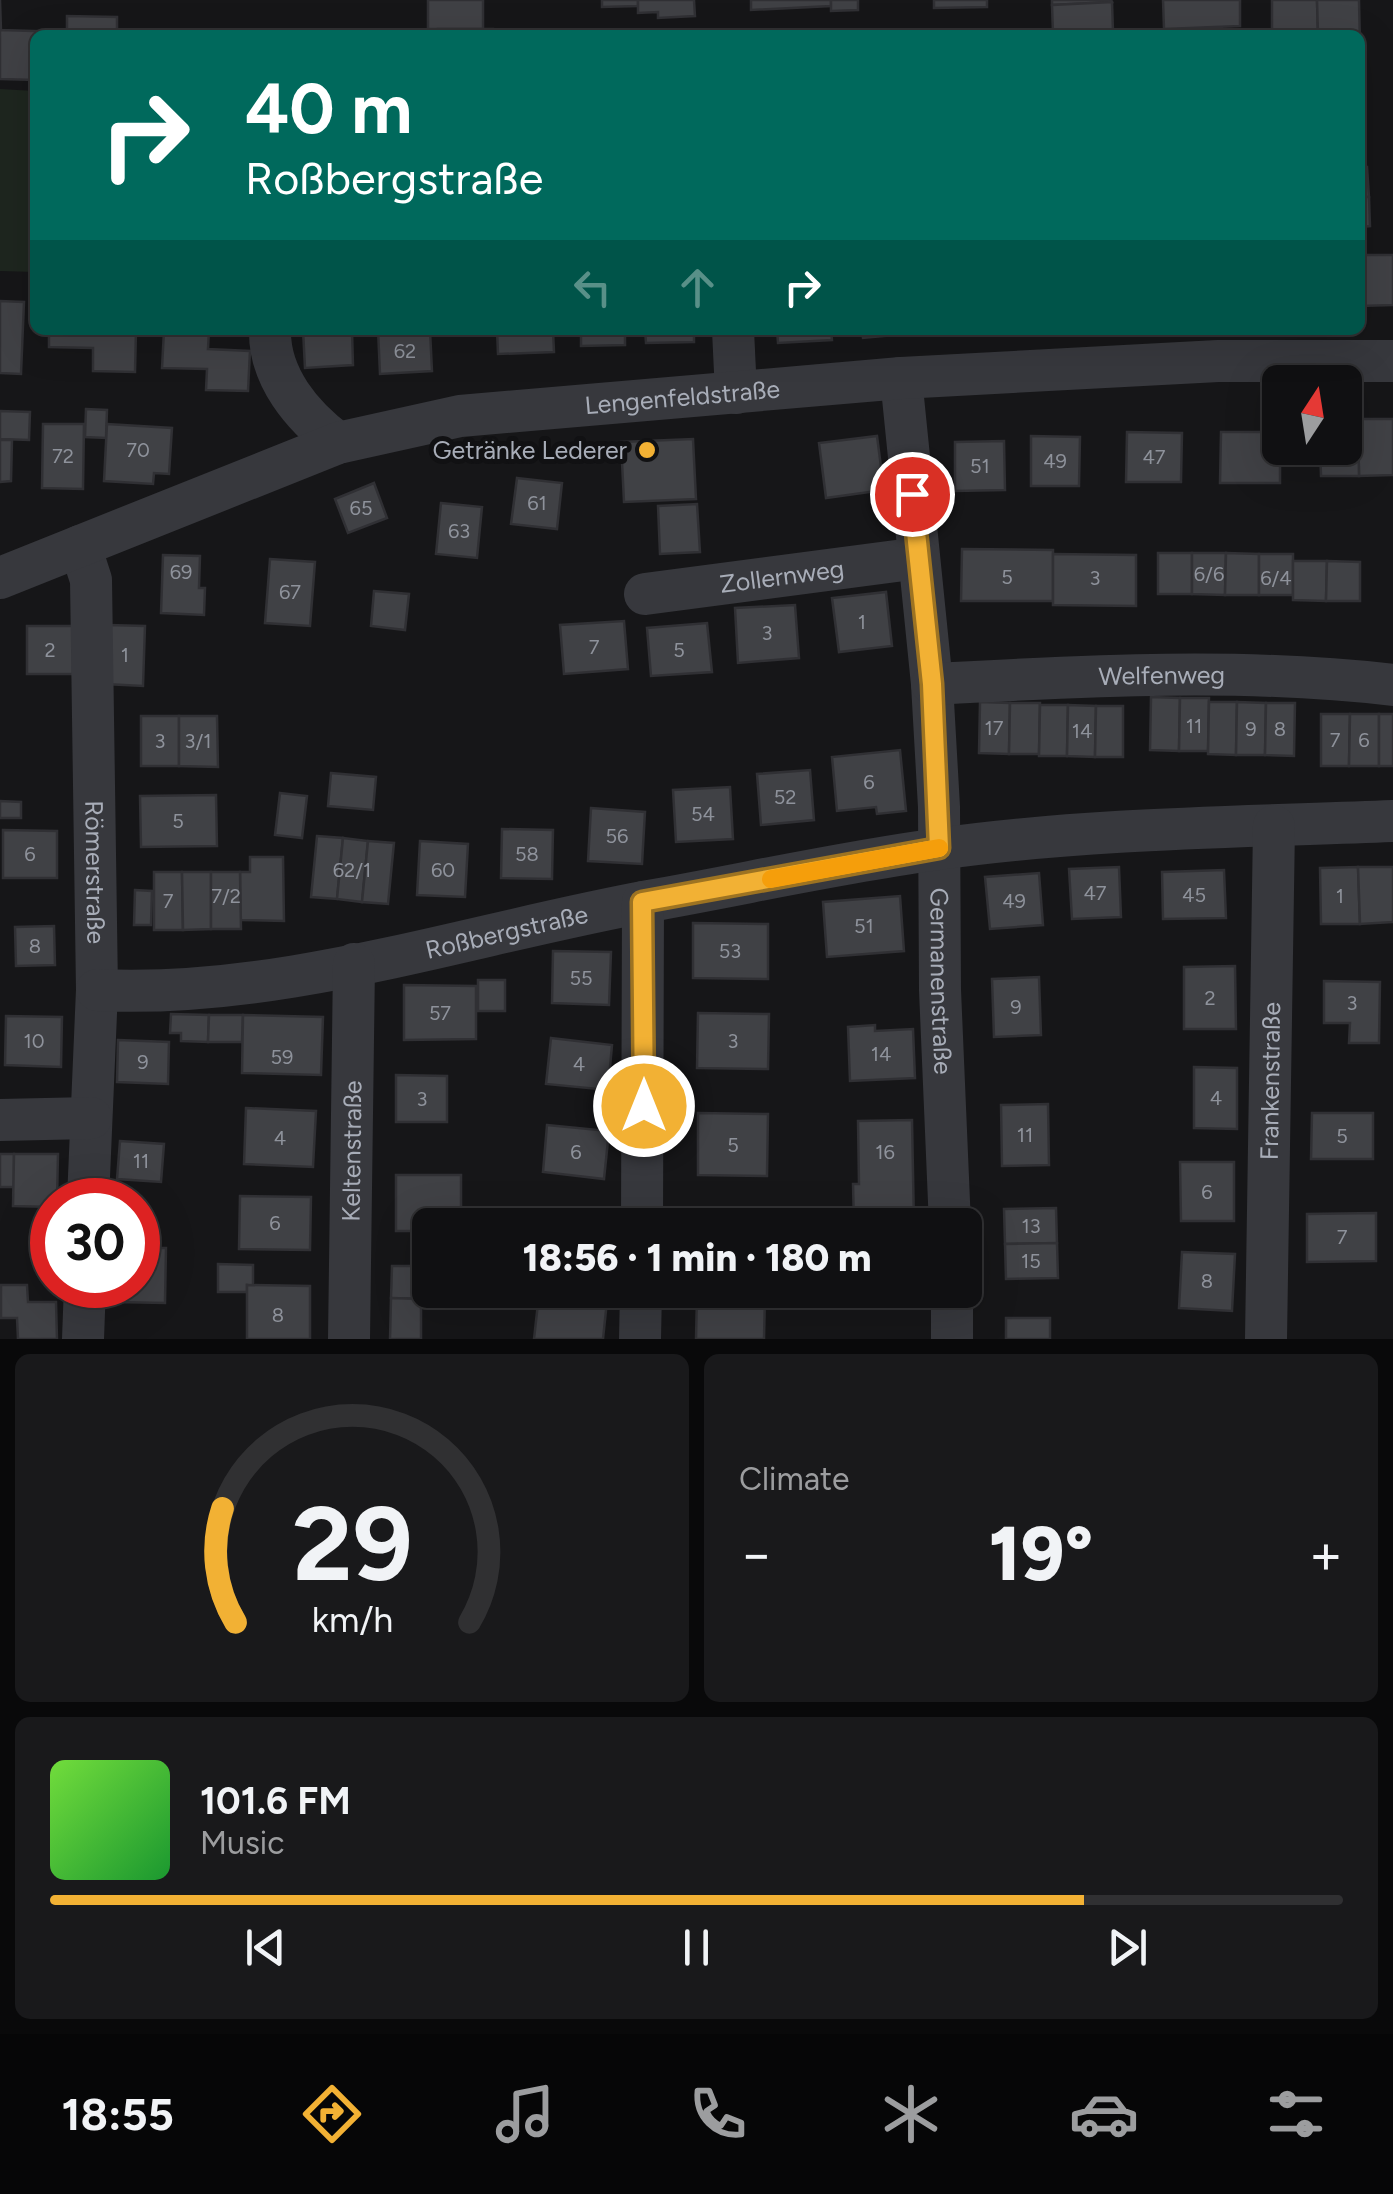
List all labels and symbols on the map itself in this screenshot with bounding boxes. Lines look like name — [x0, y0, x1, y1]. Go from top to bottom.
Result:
house number: 62 — [394, 339, 416, 363]
north arrow — [1262, 365, 1362, 465]
street label: Lengenfeldstraße — [583, 373, 781, 420]
place label: Getränke Lederer — [433, 435, 628, 465]
house number: 70 — [126, 438, 150, 462]
marker: Getränke Lederer — [636, 439, 658, 461]
house number: 72 — [52, 444, 74, 468]
house number: 47 — [1142, 445, 1166, 469]
house number: 49 — [1043, 449, 1067, 473]
pin — [870, 452, 955, 537]
house number: 51 — [970, 454, 990, 478]
house number: 61 — [527, 491, 547, 515]
house number: 65 — [350, 496, 372, 520]
house number: 63 — [448, 519, 470, 543]
street label: Zollernweg — [718, 553, 846, 599]
house number: 69 — [170, 560, 192, 584]
house number: 6/6 — [1194, 562, 1224, 586]
house number: 5 — [1001, 565, 1013, 589]
house number: 3 — [1090, 566, 1100, 590]
house number: 6/4 — [1260, 566, 1292, 590]
house number: 67 — [279, 580, 301, 604]
house number: 1 — [858, 610, 866, 634]
house number: 3 — [762, 621, 772, 645]
house number: 7 — [589, 635, 600, 659]
house number: 2 — [44, 638, 56, 662]
house number: 5 — [673, 638, 685, 662]
house number: 1 — [121, 643, 129, 667]
street label: Welfenweg — [1098, 660, 1225, 691]
house number: 11 — [1186, 714, 1202, 738]
house number: 17 — [985, 716, 1004, 740]
house number: 9 — [1245, 717, 1257, 741]
house number: 8 — [1274, 717, 1286, 741]
house number: 14 — [1072, 719, 1092, 743]
house number: 7 — [1330, 728, 1341, 752]
house number: 6 — [1358, 728, 1370, 752]
house number: 3 — [155, 729, 165, 753]
house number: 3/1 — [185, 729, 211, 753]
house number: 6 — [863, 770, 875, 794]
house number: 52 — [774, 785, 796, 809]
street label: Römerstraße — [79, 800, 111, 944]
house number: 54 — [691, 802, 715, 826]
house number: 5 — [172, 809, 184, 833]
house number: 56 — [606, 824, 628, 848]
house number: 6 — [24, 842, 36, 866]
house number: 58 — [515, 842, 539, 866]
house number: 62/1 — [333, 858, 371, 882]
house number: 60 — [431, 858, 455, 882]
house number: 47 — [1083, 881, 1107, 905]
house number: 45 — [1182, 883, 1206, 907]
house number: 7/2 — [211, 884, 241, 908]
house number: 1 — [1336, 884, 1344, 908]
street label: Germanenstraße — [924, 888, 959, 1075]
house number: 7 — [163, 889, 174, 913]
house number: 49 — [1002, 889, 1026, 913]
street label: Roßbergstraße — [422, 899, 591, 965]
house number: 51 — [854, 914, 874, 938]
house number: 8 — [29, 934, 41, 958]
house number: 53 — [719, 939, 741, 963]
house number: 55 — [570, 966, 593, 990]
house number: 2 — [1204, 986, 1216, 1010]
house number: 3 — [1347, 991, 1357, 1015]
house number: 9 — [1010, 995, 1022, 1019]
house number: 57 — [429, 1001, 451, 1025]
street label: Frankenstraße — [1254, 1002, 1286, 1160]
house number: 10 — [23, 1029, 45, 1053]
house number: 3 — [728, 1029, 738, 1053]
house number: 14 — [871, 1042, 891, 1066]
house number: 59 — [271, 1045, 293, 1069]
house number: 9 — [137, 1050, 149, 1074]
house number: 4 — [573, 1052, 585, 1076]
position arrow — [592, 1054, 696, 1158]
street label: Keltenstraße — [336, 1080, 367, 1222]
house number: 4 — [1210, 1086, 1222, 1110]
house number: 3 — [417, 1087, 427, 1111]
house number: 11 — [1017, 1123, 1033, 1147]
house number: 5 — [1336, 1124, 1348, 1148]
house number: 4 — [274, 1126, 286, 1150]
house number: 5 — [727, 1133, 739, 1157]
house number: 6 — [570, 1140, 582, 1164]
house number: 16 — [875, 1140, 895, 1164]
house number: 11 — [133, 1149, 149, 1173]
speed limit sign: 30 — [30, 1178, 160, 1308]
house number: 6 — [1201, 1180, 1213, 1204]
house number: 6 — [269, 1211, 281, 1235]
house number: 13 — [1021, 1214, 1041, 1238]
house number: 7 — [1337, 1225, 1348, 1249]
house number: 15 — [1021, 1249, 1041, 1273]
house number: 8 — [1201, 1269, 1213, 1293]
house number: 8 — [272, 1303, 284, 1327]

